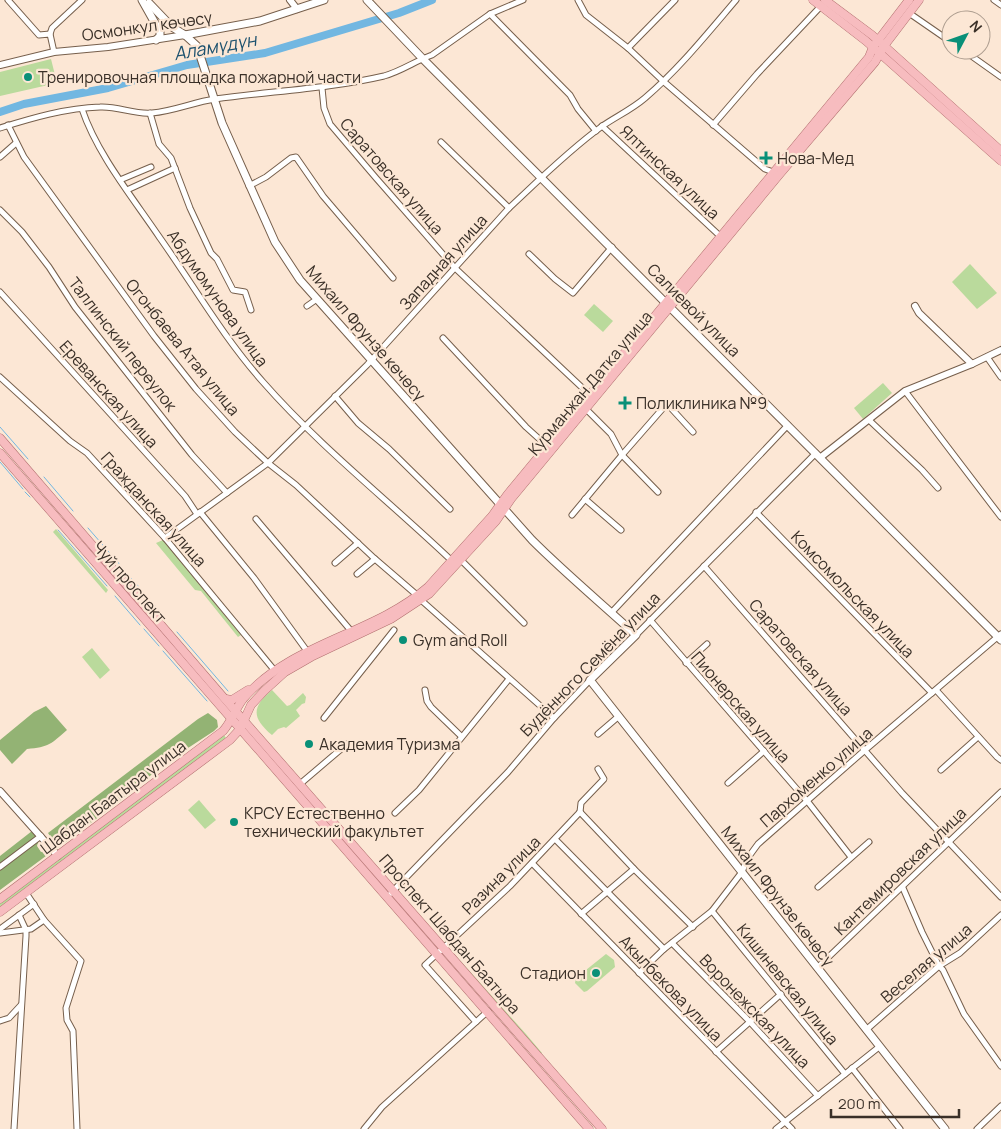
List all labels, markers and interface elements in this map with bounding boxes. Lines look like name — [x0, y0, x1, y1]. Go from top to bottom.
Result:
street label: Осмонкул көчөсү — [80, 6, 214, 46]
north arrow — [941, 10, 991, 60]
text: N — [966, 16, 987, 36]
water label: Аламүдүн — [172, 27, 259, 65]
place label: Тренировочная площадка пожарной части — [38, 66, 361, 88]
marker: Тренировочная площадка пожарной части — [22, 71, 34, 83]
street label: Саратовская улица — [335, 113, 449, 239]
street label: Ялтинская улица — [615, 120, 725, 224]
place label: Нова-Мед — [777, 147, 854, 169]
marker: Нова-Мед — [759, 151, 773, 165]
street label: Западная улица — [394, 209, 492, 315]
street label: Абдумомунова улица — [162, 225, 274, 371]
street label: Салиевой улица — [643, 259, 745, 361]
street label: Михаил Фрунзе көчөсү — [301, 261, 431, 405]
street label: Таллинский переулок — [64, 272, 183, 416]
street label: Огонбаева Атая улица — [121, 274, 245, 420]
street label: Курманжан Датка улица — [523, 306, 657, 460]
street label: Ереванская улица — [55, 335, 163, 453]
place label: Поликлиника №9 — [636, 392, 767, 414]
marker: Поликлиника №9 — [618, 396, 632, 410]
street label: Гражданская улица — [96, 447, 212, 571]
street label: Комсомольская улица — [787, 526, 919, 662]
street label: Чуй проспект — [88, 536, 172, 628]
street label: Будённого Семёна улица — [515, 587, 665, 741]
street label: Саратовская улица — [744, 594, 858, 720]
place label: Gym and Roll — [413, 629, 508, 651]
marker: Gym and Roll — [397, 634, 409, 646]
street label: Пионерская улица — [686, 647, 796, 767]
street label: Пархоменко улица — [755, 722, 877, 832]
place label: Академия Туризма — [319, 733, 460, 755]
street label: Шабдан Баатыра улица — [36, 735, 190, 859]
marker: Академия Туризма — [303, 738, 315, 750]
place label: КРСУ Естественно технический факультет — [244, 802, 424, 842]
street label: Кантемировская улица — [829, 802, 971, 940]
marker: КРСУ Естественно технический факультет — [228, 816, 240, 828]
street label: Михаил Фрунзе көчөсү — [716, 821, 840, 971]
street label: Разина улица — [457, 831, 545, 919]
street label: Проспект Шабдан Баатыра — [374, 849, 526, 1019]
street label: Веселая улица — [876, 918, 976, 1008]
street label: Кишиневская улица — [732, 919, 844, 1049]
street label: Акылбекова улица — [615, 930, 727, 1046]
street label: Воронежская улица — [695, 949, 815, 1073]
place label: Стадион — [520, 962, 586, 984]
marker: Стадион — [590, 967, 602, 979]
scale bar — [831, 1086, 958, 1118]
text: 200 m — [838, 1093, 881, 1114]

